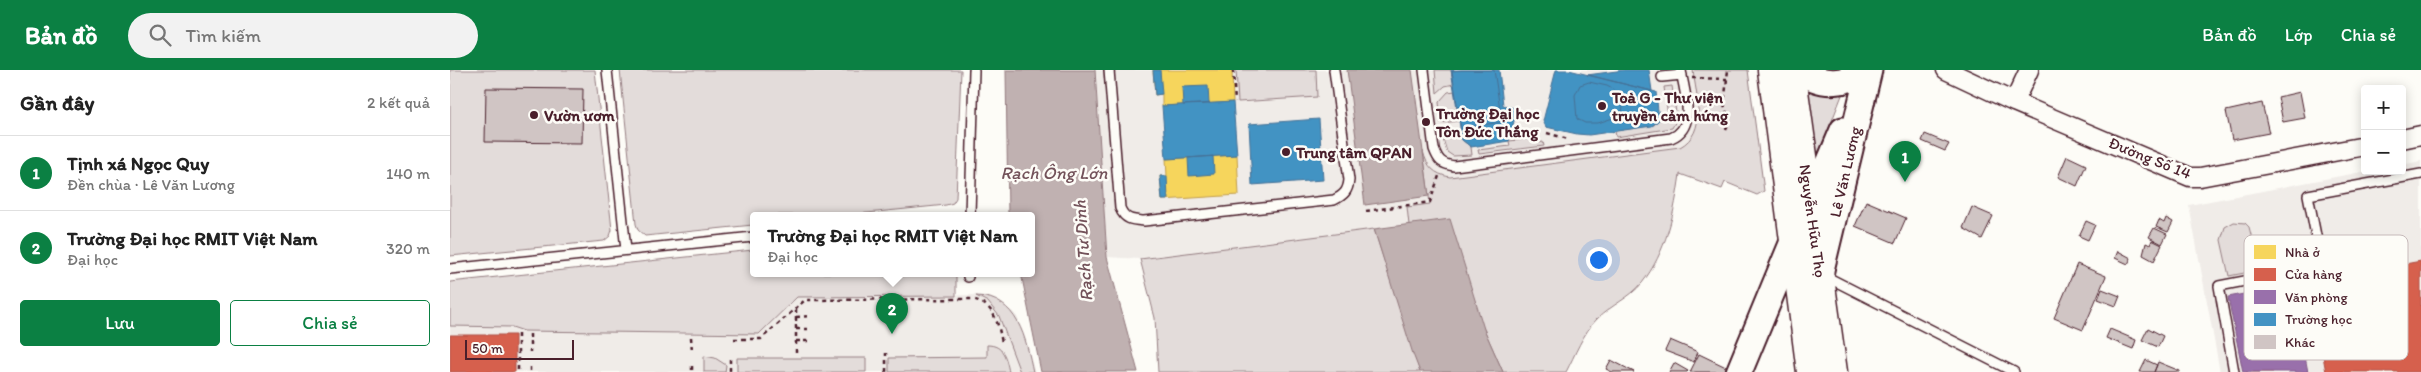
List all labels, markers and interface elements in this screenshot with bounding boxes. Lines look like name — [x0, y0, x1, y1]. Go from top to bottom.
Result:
search box — [128, 13, 478, 58]
text: Bản đồ — [25, 21, 98, 50]
icon: search — [146, 21, 174, 49]
text: Tìm kiếm — [186, 24, 261, 47]
text: Bản đồ — [2202, 24, 2257, 46]
text: Lớp — [2285, 24, 2313, 46]
text: Chia sẻ — [2341, 24, 2396, 46]
map controls — [2361, 85, 2406, 175]
button: + — [2361, 85, 2406, 130]
place label: Toà G - Thư viện truyền cảm hứng — [1611, 88, 1729, 126]
text: Gần đây — [20, 90, 94, 115]
text: 2 kết quả — [367, 93, 430, 112]
marker: Toà G - Thư viện truyền cảm hứng — [1596, 100, 1608, 112]
place label: Trường Đại học Tôn Đức Thắng — [1435, 104, 1540, 142]
place label: Vườn ươm — [544, 106, 615, 125]
marker: Vườn ươm — [528, 109, 540, 121]
marker: Trường Đại học Tôn Đức Thắng — [1420, 116, 1432, 128]
street label: Lê Văn Lương — [1825, 124, 1865, 219]
button: − — [2361, 130, 2406, 175]
street label: Đường Số 14 — [2106, 133, 2194, 183]
pin: 1 — [1889, 141, 1921, 182]
place label: Trung tâm QPAN — [1295, 143, 1412, 163]
marker: Trung tâm QPAN — [1280, 146, 1292, 158]
text: Tịnh xá Ngọc Quy — [67, 152, 209, 175]
water label: Rạch Ông Lớn — [1001, 162, 1108, 184]
street label: Nguyễn Hữu Thọ — [1796, 163, 1830, 279]
text: 1 — [32, 164, 40, 183]
text: 140 m — [386, 164, 430, 183]
text: Đền chùa · Lê Văn Lương — [67, 175, 235, 194]
water label: Rạch Tư Dinh — [1068, 199, 1098, 302]
popup — [750, 212, 1035, 277]
text: Trường Đại học RMIT Việt Nam — [767, 224, 1018, 247]
text: Trường Đại học RMIT Việt Nam — [67, 227, 318, 250]
legend — [2244, 235, 2408, 360]
text: 2 — [32, 239, 40, 258]
text: 320 m — [386, 239, 430, 258]
text: Nhà ở — [2285, 244, 2320, 261]
text: Đại học — [767, 247, 818, 266]
your location — [1586, 247, 1612, 273]
text: Đại học — [67, 250, 118, 269]
text: Cửa hàng — [2285, 266, 2343, 283]
text: Văn phòng — [2285, 289, 2348, 306]
pin: 2 — [876, 293, 908, 334]
button: Lưu — [20, 300, 220, 346]
button: Chia sẻ — [230, 300, 430, 346]
text: Trường học — [2285, 311, 2353, 328]
text: Khác — [2285, 334, 2315, 351]
scale bar — [465, 337, 574, 360]
text: 50 m — [472, 340, 503, 357]

